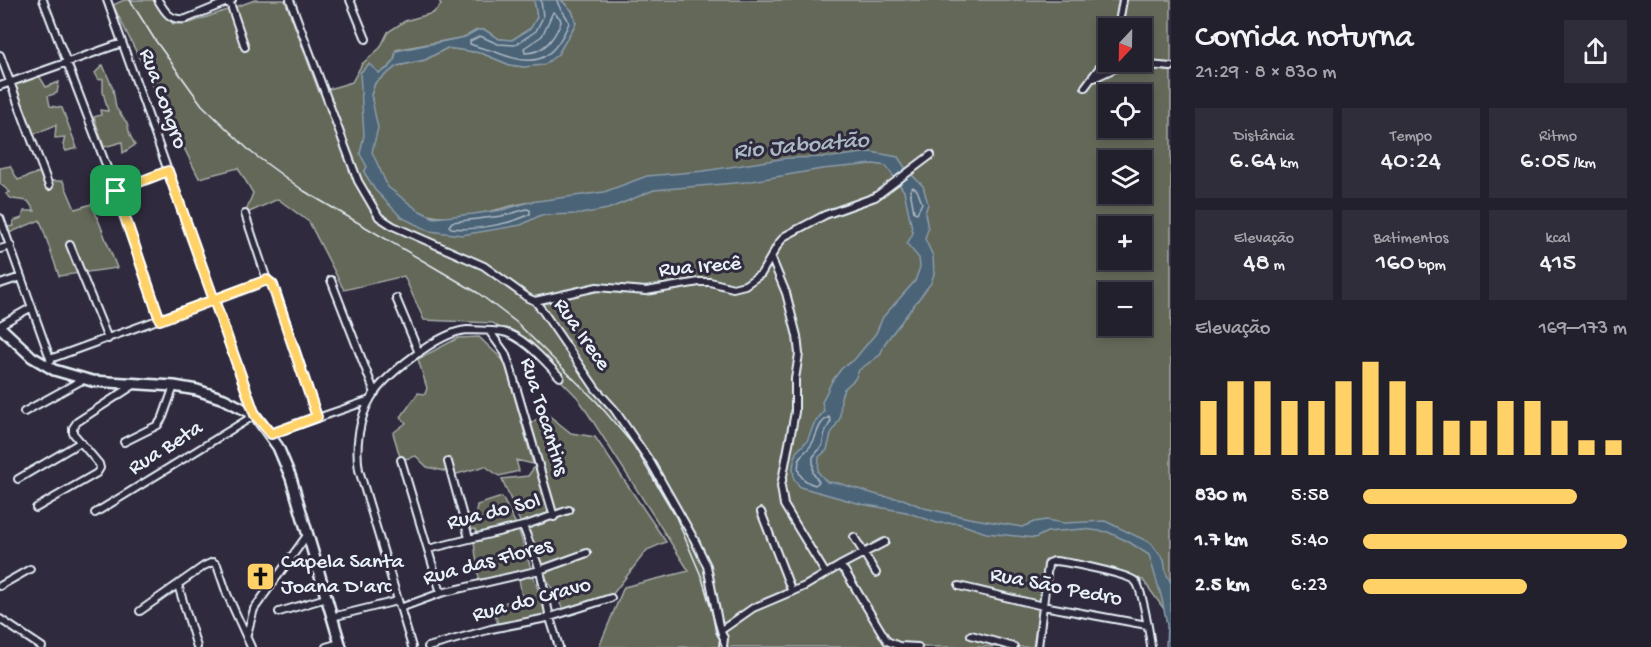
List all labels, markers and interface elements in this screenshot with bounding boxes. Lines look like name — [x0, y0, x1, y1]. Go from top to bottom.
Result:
north arrow — [1098, 18, 1152, 72]
map controls — [1098, 18, 1152, 336]
text: Corrida noturna — [1195, 20, 1413, 58]
button: share — [1564, 20, 1627, 83]
street label: Rua Congro — [132, 45, 192, 153]
text: 21:29 · 8 × 830 m — [1195, 62, 1336, 85]
button: locate — [1098, 84, 1152, 138]
water label: Rio Jaboatão — [732, 126, 872, 167]
text: Distância — [1234, 128, 1294, 147]
text: Tempo — [1390, 128, 1432, 147]
text: Ritmo — [1539, 128, 1577, 147]
text: 6.64 — [1229, 147, 1276, 178]
text: 40:24 — [1381, 147, 1441, 178]
text: 6:05 — [1520, 147, 1570, 178]
button: layers — [1098, 150, 1152, 204]
text: km — [1276, 155, 1299, 174]
text: /km — [1570, 155, 1596, 174]
pin — [90, 165, 141, 216]
icon: arrive — [99, 174, 132, 207]
button: + — [1098, 216, 1152, 270]
text: Elevação — [1234, 230, 1294, 249]
text: Batimentos — [1373, 230, 1449, 249]
text: kcal — [1546, 230, 1570, 249]
text: 48 — [1243, 249, 1270, 280]
text: 160 — [1376, 249, 1414, 280]
text: 415 — [1540, 249, 1576, 280]
street label: Rua Irecê — [658, 251, 743, 285]
text: m — [1270, 257, 1285, 276]
text: bpm — [1414, 257, 1446, 276]
button: − — [1098, 282, 1152, 336]
street label: Rua Irece — [547, 294, 616, 377]
text: Elevação — [1195, 318, 1270, 341]
text: 169–173 m — [1539, 318, 1627, 341]
street label: Rua Tocantins — [513, 355, 573, 480]
street label: Rua Beta — [124, 416, 209, 482]
text: 830 m — [1195, 485, 1247, 508]
text: 5:58 — [1291, 485, 1329, 508]
street label: Rua do Sol — [445, 489, 544, 537]
text: 1.7 km — [1195, 530, 1248, 553]
text: 5:40 — [1291, 530, 1329, 553]
street label: Rua das Flores — [421, 533, 556, 593]
place label: Capela Santa Joana D'arc — [281, 550, 404, 601]
church icon: Capela Santa Joana D'arc — [244, 560, 276, 592]
street label: Rua São Pedro — [988, 562, 1124, 614]
street label: Rua do Cravo — [470, 573, 594, 629]
text: 2.5 km — [1195, 575, 1249, 598]
text: 6:23 — [1291, 575, 1328, 598]

